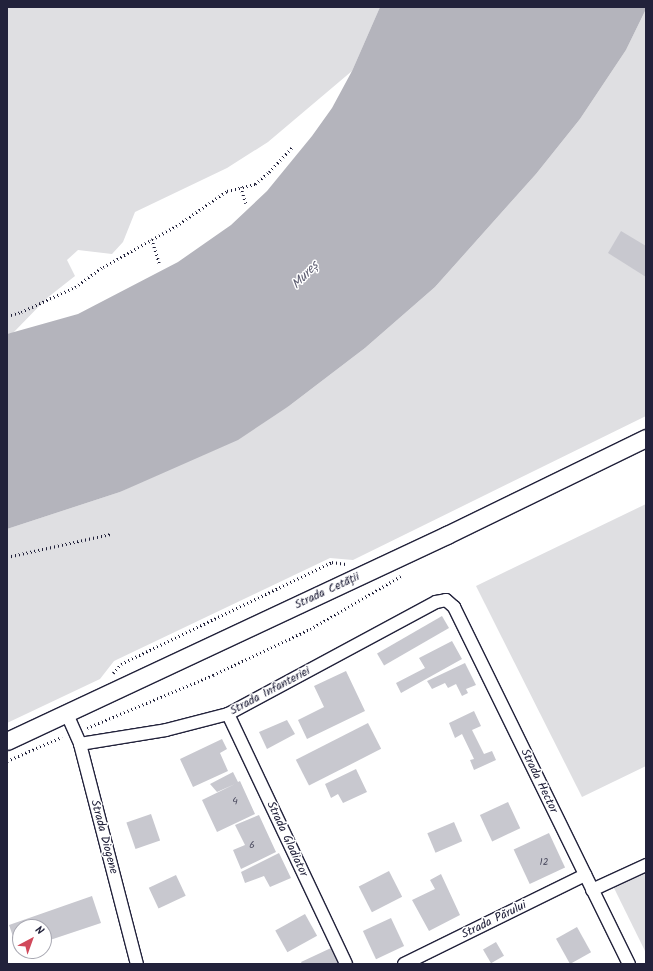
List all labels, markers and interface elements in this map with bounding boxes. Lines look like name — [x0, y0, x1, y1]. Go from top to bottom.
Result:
water label: Mureș — [289, 259, 323, 293]
street label: Strada Cetății — [292, 570, 362, 612]
street label: Strada Infanteriei — [227, 664, 313, 718]
street label: Strada Hector — [517, 746, 561, 816]
house number: 4 — [232, 796, 238, 808]
street label: Strada Diogene — [87, 798, 121, 876]
street label: Strada Gladiator — [263, 799, 311, 879]
house number: 6 — [249, 840, 255, 852]
house number: 12 — [540, 857, 548, 869]
street label: Strada Părului — [459, 898, 529, 942]
north arrow — [12, 919, 52, 959]
text: N — [31, 922, 48, 940]

